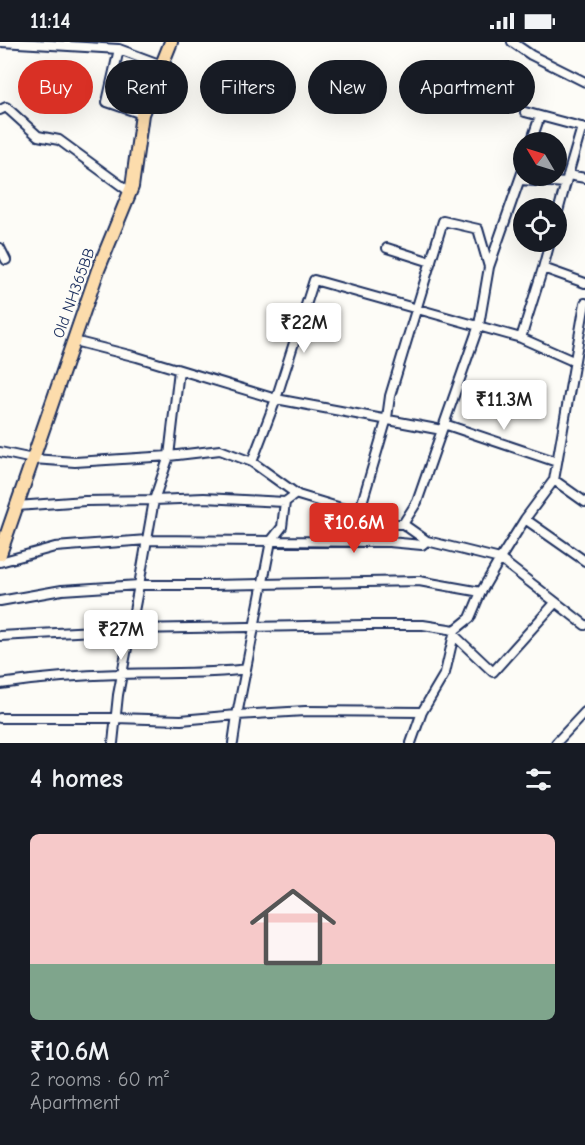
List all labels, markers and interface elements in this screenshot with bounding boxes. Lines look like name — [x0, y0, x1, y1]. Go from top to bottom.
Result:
text: 11:14 — [30, 8, 71, 34]
chip: Buy — [18, 60, 93, 114]
chip: Rent — [105, 60, 188, 114]
chip: Filters — [200, 60, 296, 114]
chip: New — [308, 60, 387, 114]
chip: Apartment — [399, 60, 535, 114]
north arrow — [513, 132, 567, 186]
map controls — [513, 132, 567, 252]
button: locate — [513, 198, 567, 252]
street label: Old NH365BB — [49, 245, 99, 341]
pin: ₹22M — [268, 303, 340, 354]
text: ₹22M — [280, 311, 328, 334]
pin: ₹11.3M — [455, 380, 553, 431]
text: ₹11.3M — [476, 388, 532, 411]
pin: ₹10.6M — [305, 503, 403, 554]
text: ₹10.6M — [324, 511, 384, 534]
pin: ₹27M — [85, 610, 157, 661]
text: ₹27M — [98, 618, 144, 641]
icon: filters — [522, 763, 555, 796]
text: 4 homes — [30, 764, 123, 794]
icon: home — [239, 873, 347, 981]
text: ₹10.6M — [30, 1037, 109, 1067]
text: 2 rooms · 60 m² — [30, 1068, 169, 1091]
text: Apartment — [30, 1091, 120, 1114]

